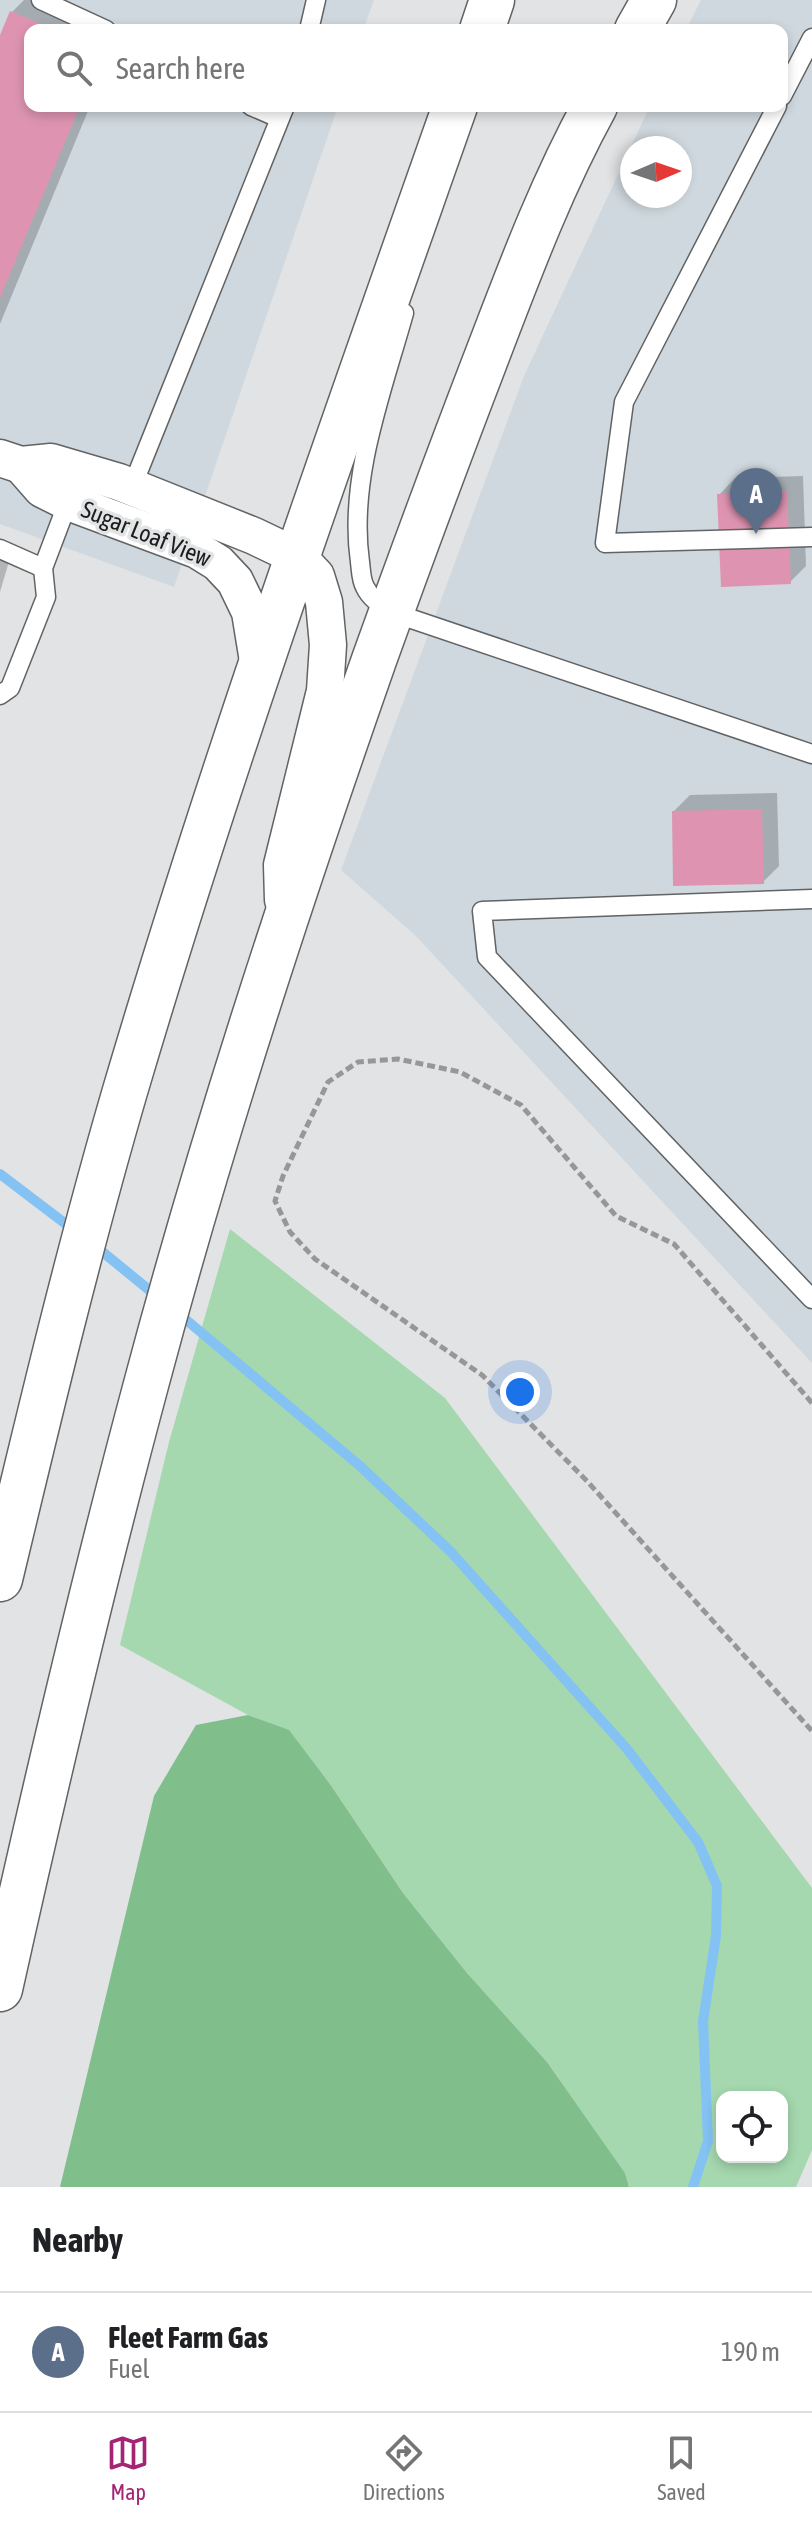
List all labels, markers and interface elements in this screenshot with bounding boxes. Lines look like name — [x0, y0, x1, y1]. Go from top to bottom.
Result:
search box — [24, 24, 788, 112]
icon: search — [52, 46, 96, 90]
text: Search here — [116, 51, 245, 85]
north arrow — [620, 136, 692, 208]
pin: A — [730, 468, 782, 534]
street label: Sugar Loaf View — [78, 495, 215, 572]
your location — [500, 1372, 540, 1412]
map controls — [716, 2091, 788, 2163]
button: locate — [716, 2091, 788, 2163]
text: Nearby — [32, 2220, 123, 2259]
text: Fleet Farm Gas — [108, 2320, 268, 2354]
text: A — [52, 2337, 64, 2367]
text: 190 m — [721, 2337, 780, 2367]
text: Fuel — [108, 2354, 149, 2384]
tab: Map — [106, 2431, 150, 2505]
tab: Directions — [363, 2431, 445, 2505]
tab: Saved — [657, 2431, 706, 2505]

